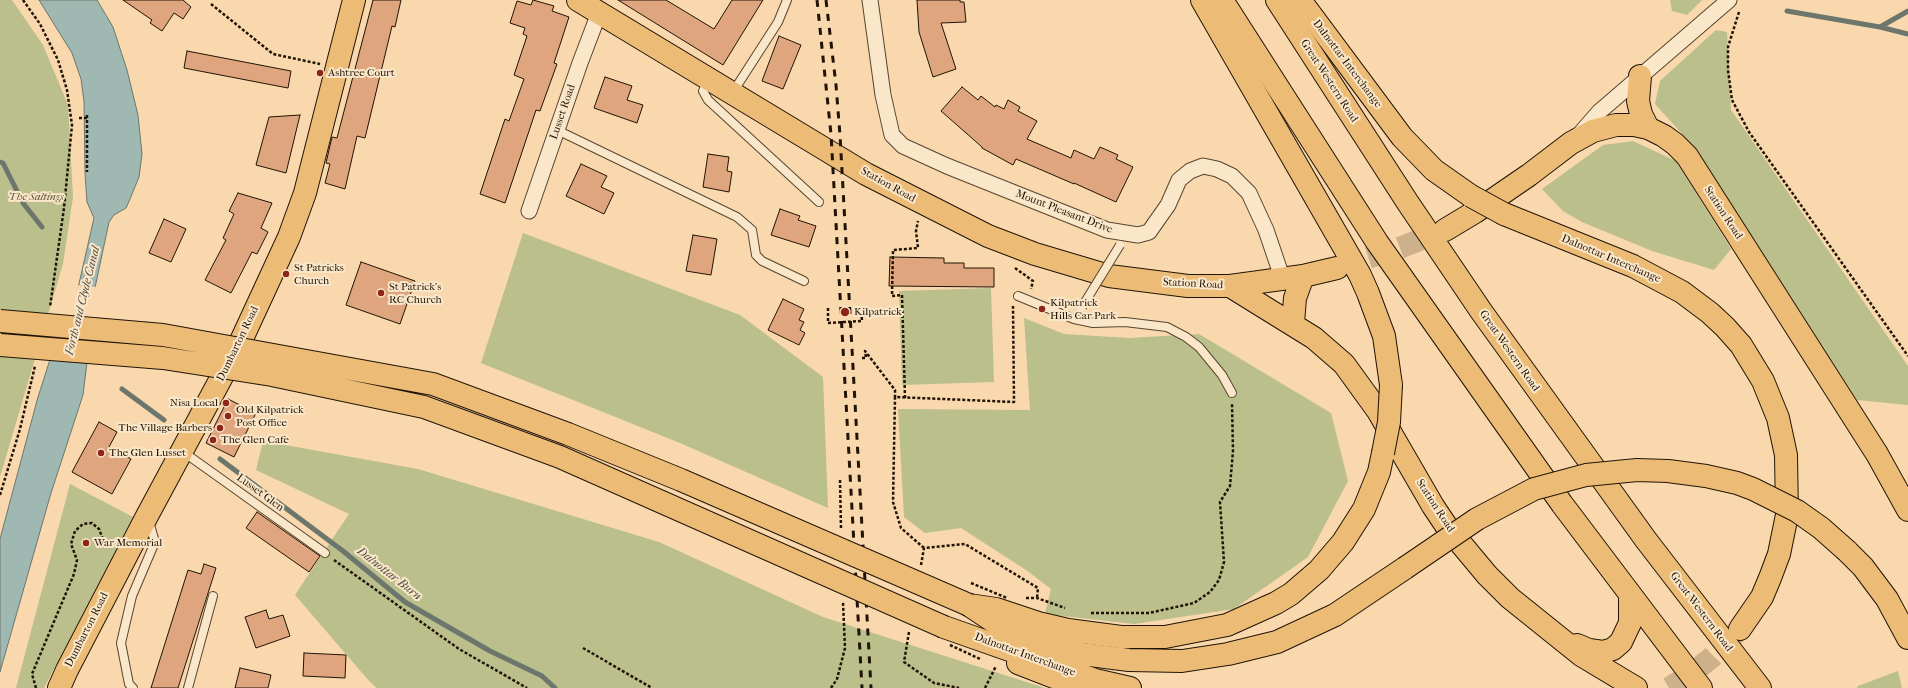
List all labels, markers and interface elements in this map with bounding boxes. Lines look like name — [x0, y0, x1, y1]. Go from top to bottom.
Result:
street label: Dalnottar Interchange — [1310, 17, 1384, 111]
street label: Great Western Road — [1297, 37, 1361, 125]
place label: Ashtree Court — [328, 66, 395, 80]
marker: Ashtree Court — [315, 68, 325, 78]
street label: Lusset Road — [547, 83, 579, 141]
street label: Station Road — [858, 165, 918, 205]
street label: Station Road — [1701, 184, 1745, 242]
street label: Mount Pleasant Drive — [1014, 187, 1114, 237]
park label: The Saltings — [8, 190, 64, 204]
street label: Dalnottar Interchange — [1559, 232, 1663, 286]
water label: Forth and Clyde Canal — [63, 245, 103, 357]
place label: St Patricks Church — [294, 261, 344, 287]
marker: St Patricks Church — [281, 269, 291, 279]
street label: Station Road — [1162, 276, 1224, 292]
place label: St Patrick's RC Church — [389, 280, 442, 306]
marker: St Patrick's RC Church — [376, 288, 386, 298]
place label: Kilpatrick Hills Car Park — [1050, 296, 1116, 322]
street label: Dumbarton Road — [214, 304, 262, 384]
marker: Kilpatrick Hills Car Park — [1037, 304, 1047, 314]
place label: Kilpatrick — [854, 305, 902, 319]
marker: Kilpatrick — [839, 306, 851, 318]
street label: Great Western Road — [1476, 308, 1542, 394]
place label: Nisa Local — [170, 396, 218, 410]
marker: Nisa Local — [221, 398, 231, 408]
place label: Old Kilpatrick Post Office — [236, 403, 304, 429]
marker: Old Kilpatrick Post Office — [223, 411, 233, 421]
place label: The Village Barbers — [118, 421, 212, 435]
marker: The Village Barbers — [215, 423, 225, 433]
place label: The Glen Cafe — [221, 433, 289, 447]
marker: The Glen Cafe — [208, 435, 218, 445]
place label: The Glen Lusset — [109, 446, 186, 460]
marker: The Glen Lusset — [96, 448, 106, 458]
street label: Lusset Glen — [234, 471, 286, 515]
street label: Station Road — [1413, 477, 1457, 535]
place label: War Memorial — [94, 536, 162, 550]
marker: War Memorial — [81, 538, 91, 548]
water label: Dalnottar Burn — [354, 544, 424, 604]
street label: Great Western Road — [1667, 570, 1735, 654]
street label: Dumbarton Road — [63, 590, 111, 670]
street label: Dalnottar Interchange — [973, 631, 1077, 679]

